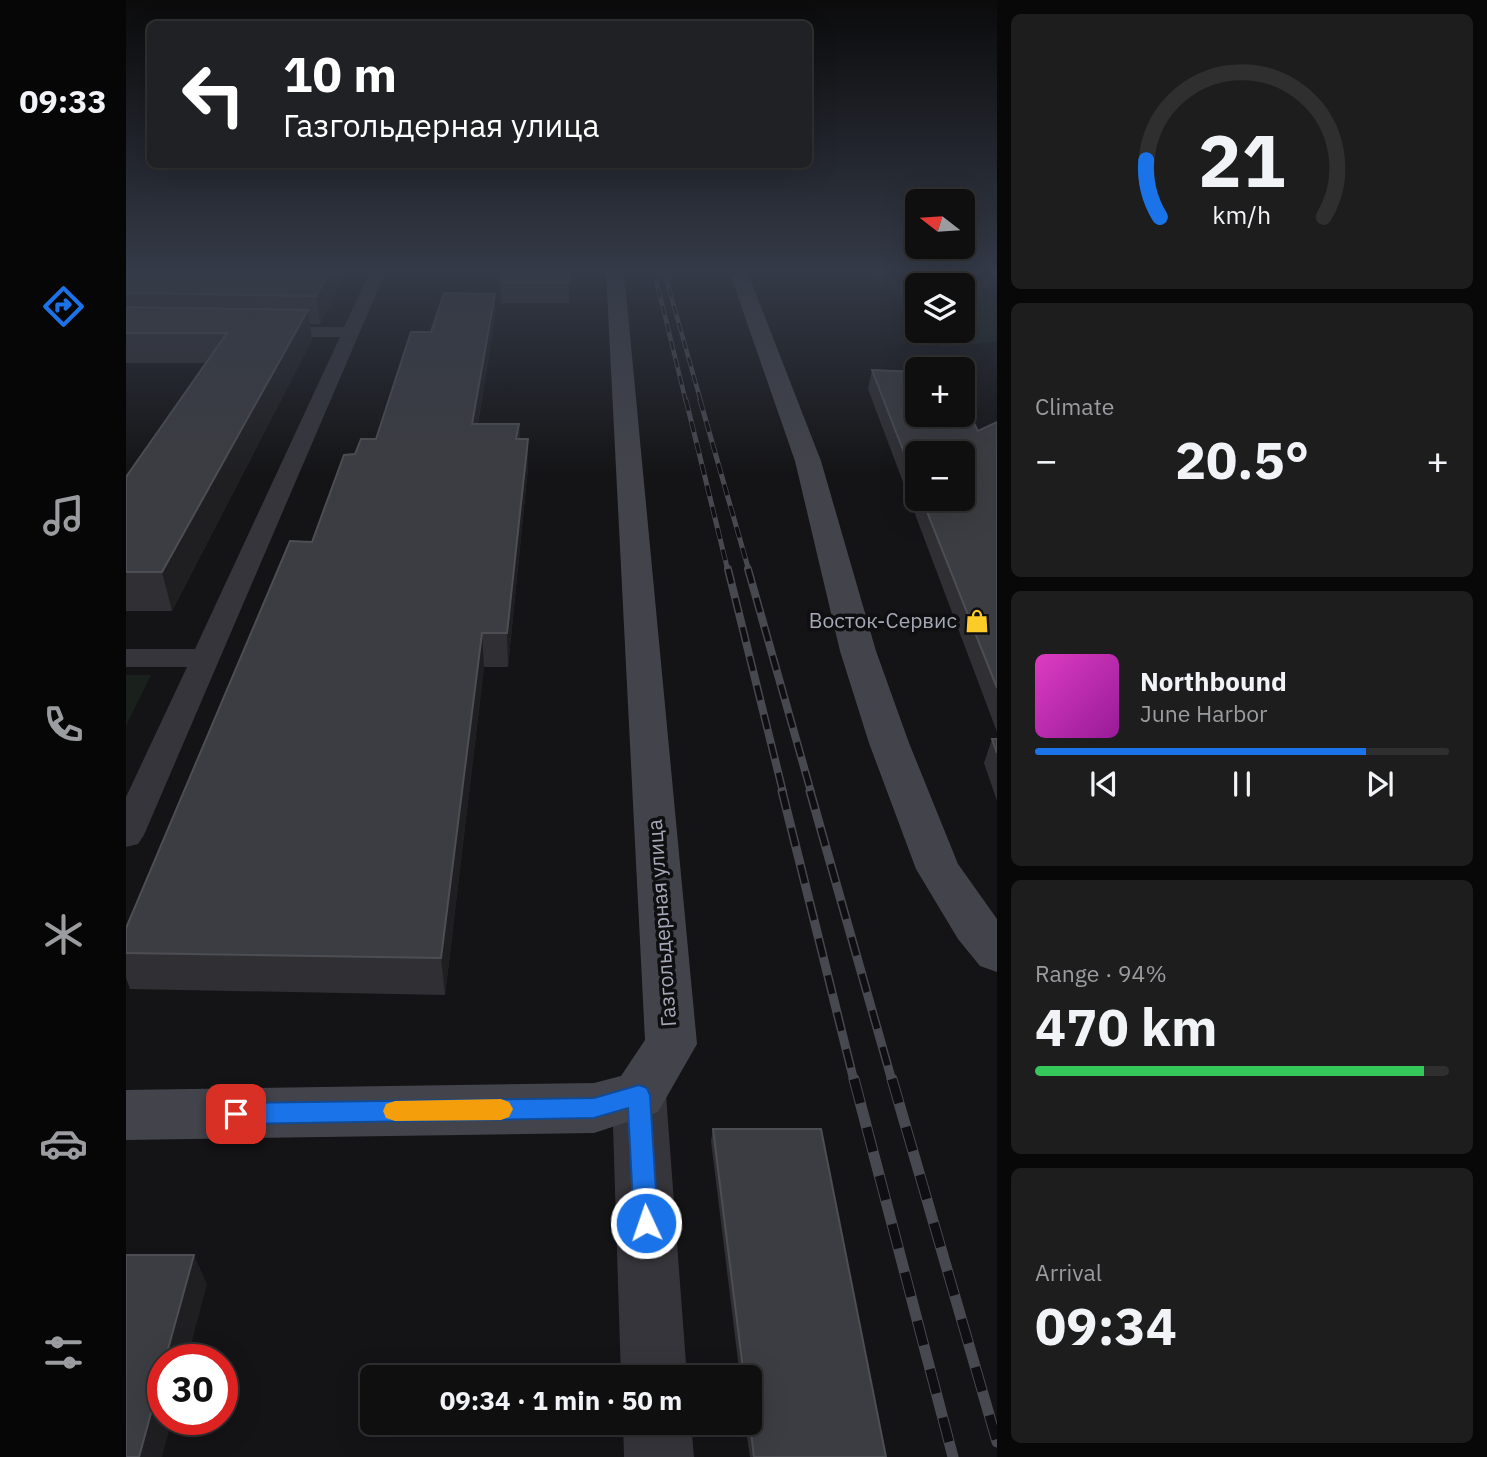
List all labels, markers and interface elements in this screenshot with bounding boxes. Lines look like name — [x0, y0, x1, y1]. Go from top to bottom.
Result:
text: 10 m — [283, 42, 397, 105]
icon: left — [168, 49, 259, 140]
text: 09:33 — [19, 80, 107, 122]
text: Газгольдерная улица — [283, 104, 600, 146]
text: 21 — [1198, 113, 1286, 208]
north arrow — [905, 189, 975, 259]
map controls — [905, 189, 975, 511]
text: km/h — [1213, 198, 1271, 231]
button: layers — [905, 273, 975, 343]
icon: directions — [39, 282, 88, 331]
button: + — [905, 357, 975, 427]
text: Climate — [1035, 391, 1114, 421]
text: 20.5° — [1175, 426, 1309, 493]
text: − — [1035, 435, 1058, 484]
text: + — [1426, 435, 1449, 484]
button: − — [905, 441, 975, 511]
icon: music — [39, 491, 88, 540]
place label: Восток-Сервис — [809, 606, 957, 634]
shop icon: Восток-Сервис — [963, 607, 991, 635]
text: Northbound — [1140, 664, 1287, 698]
text: June Harbor — [1140, 698, 1268, 728]
icon: phone — [39, 700, 88, 749]
icon: previous — [1085, 765, 1123, 803]
icon: pause — [1223, 765, 1261, 803]
icon: next — [1361, 765, 1399, 803]
street label: Газгольдерная улица — [640, 818, 682, 1028]
icon: climate — [39, 910, 88, 959]
text: Range · 94% — [1035, 958, 1167, 988]
text: 470 km — [1035, 993, 1217, 1060]
pin — [206, 1084, 266, 1144]
icon: arrive — [217, 1095, 255, 1133]
icon: car — [39, 1119, 88, 1168]
position arrow — [609, 1186, 683, 1260]
text: Arrival — [1035, 1257, 1102, 1287]
text: 09:34 — [1035, 1292, 1177, 1359]
icon: filters — [39, 1328, 88, 1377]
speed limit sign: 30 — [147, 1344, 238, 1435]
text: 09:34 · 1 min · 50 m — [440, 1383, 682, 1417]

